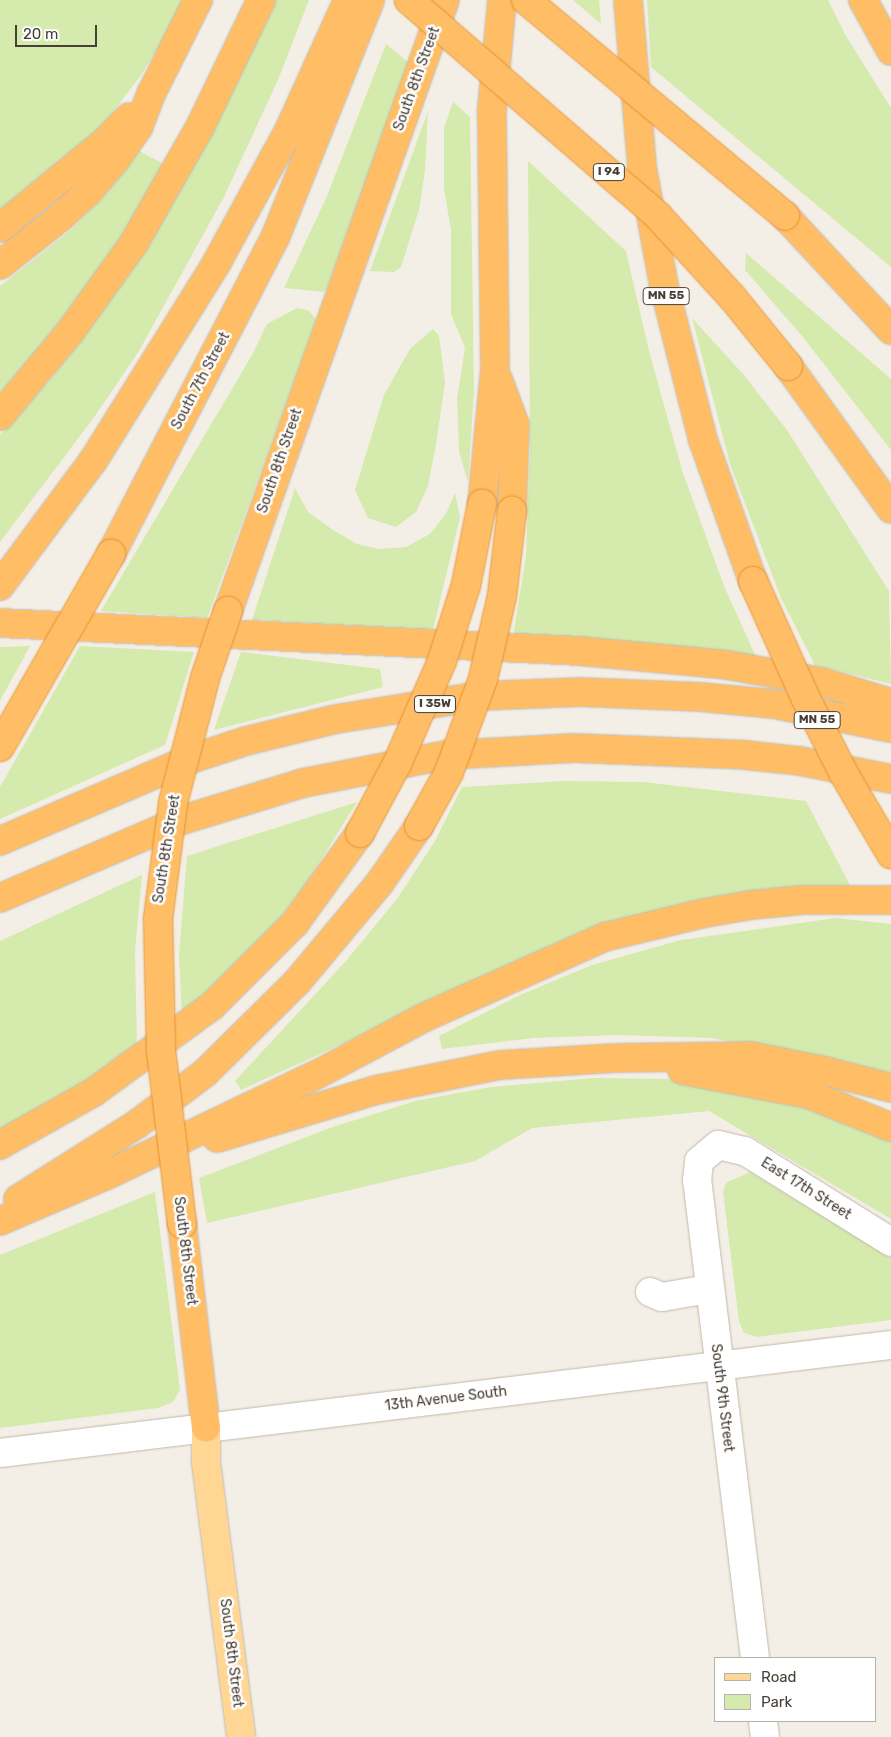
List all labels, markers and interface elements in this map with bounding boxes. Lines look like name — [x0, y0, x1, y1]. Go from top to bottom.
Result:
scale bar — [18, 15, 100, 47]
text: 20 m — [23, 25, 58, 43]
street label: South 8th Street — [390, 25, 444, 133]
road number: I 94 — [593, 162, 625, 182]
road number: MN 55 — [642, 286, 690, 306]
street label: South 7th Street — [168, 330, 234, 432]
street label: South 8th Street — [254, 407, 306, 515]
road number: I 35W — [414, 694, 456, 714]
road number: MN 55 — [793, 710, 841, 730]
street label: South 8th Street — [150, 794, 184, 904]
street label: East 17th Street — [758, 1154, 854, 1224]
street label: South 8th Street — [170, 1196, 200, 1306]
street label: South 9th Street — [707, 1343, 737, 1453]
street label: 13th Avenue South — [384, 1383, 508, 1415]
street label: South 8th Street — [216, 1598, 246, 1708]
legend — [714, 1657, 876, 1722]
text: Road — [761, 1668, 797, 1686]
text: Park — [761, 1693, 792, 1711]

